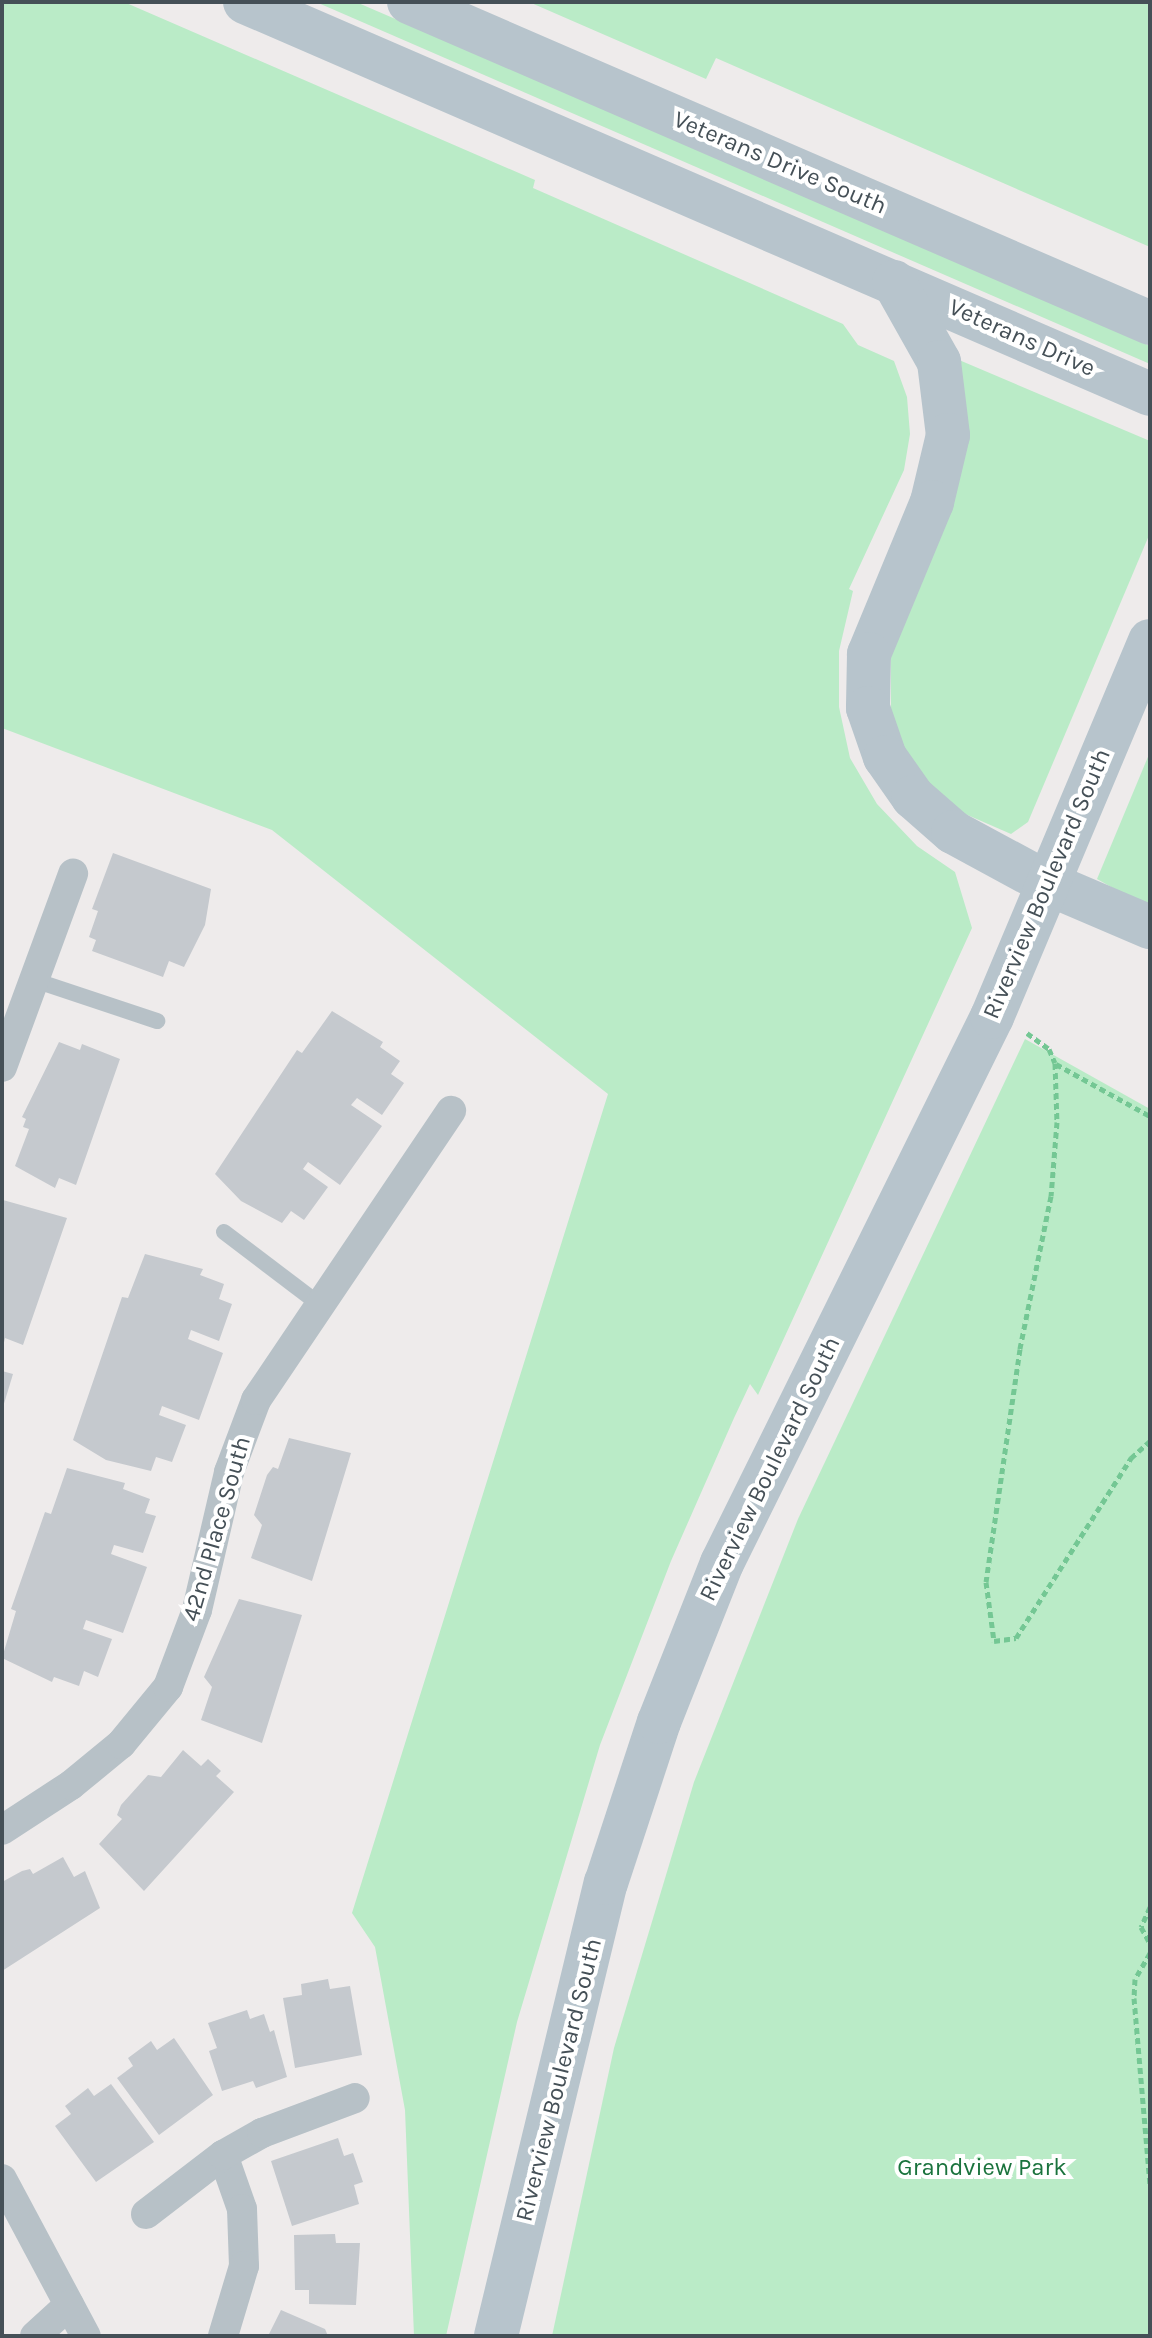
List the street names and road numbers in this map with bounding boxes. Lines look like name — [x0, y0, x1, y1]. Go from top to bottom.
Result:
street label: Veterans Drive South — [669, 105, 891, 221]
street label: Veterans Drive — [944, 293, 1100, 383]
street label: Riverview Boulevard South — [977, 745, 1117, 1023]
street label: Riverview Boulevard South — [693, 1332, 847, 1606]
street label: 42nd Place South — [177, 1433, 257, 1625]
street label: Riverview Boulevard South — [510, 1935, 608, 2225]

